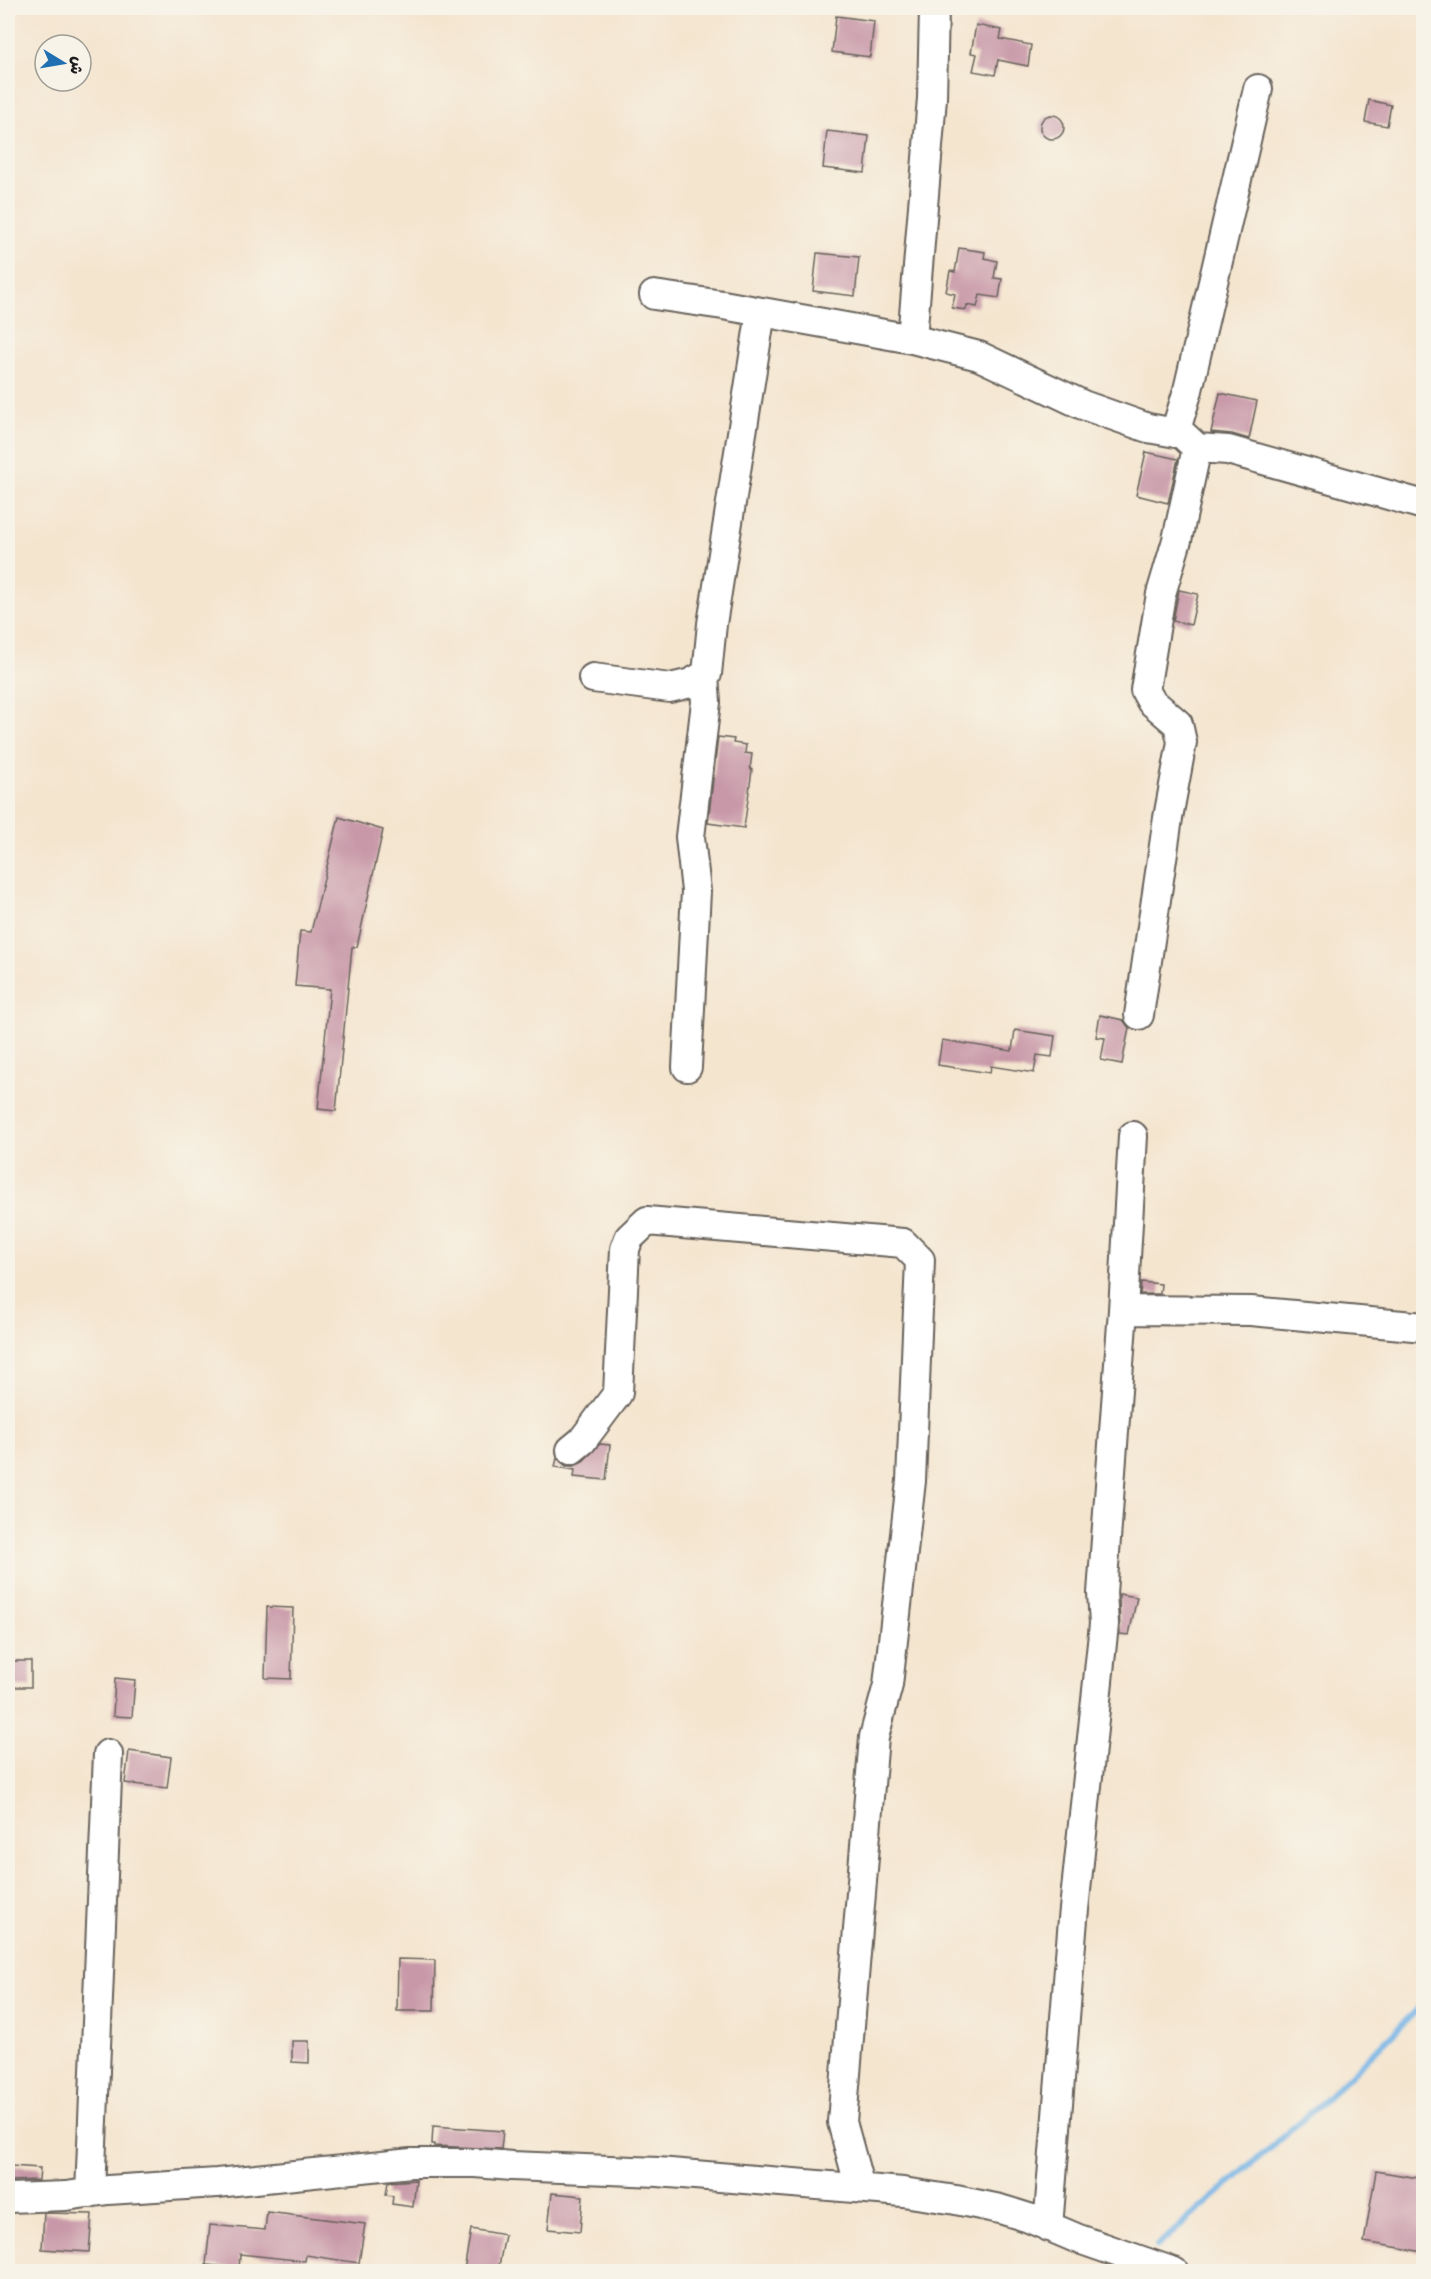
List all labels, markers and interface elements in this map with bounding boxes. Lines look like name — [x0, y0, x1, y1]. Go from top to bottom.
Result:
north arrow — [33, 33, 93, 93]
text: ش — [65, 55, 90, 77]

